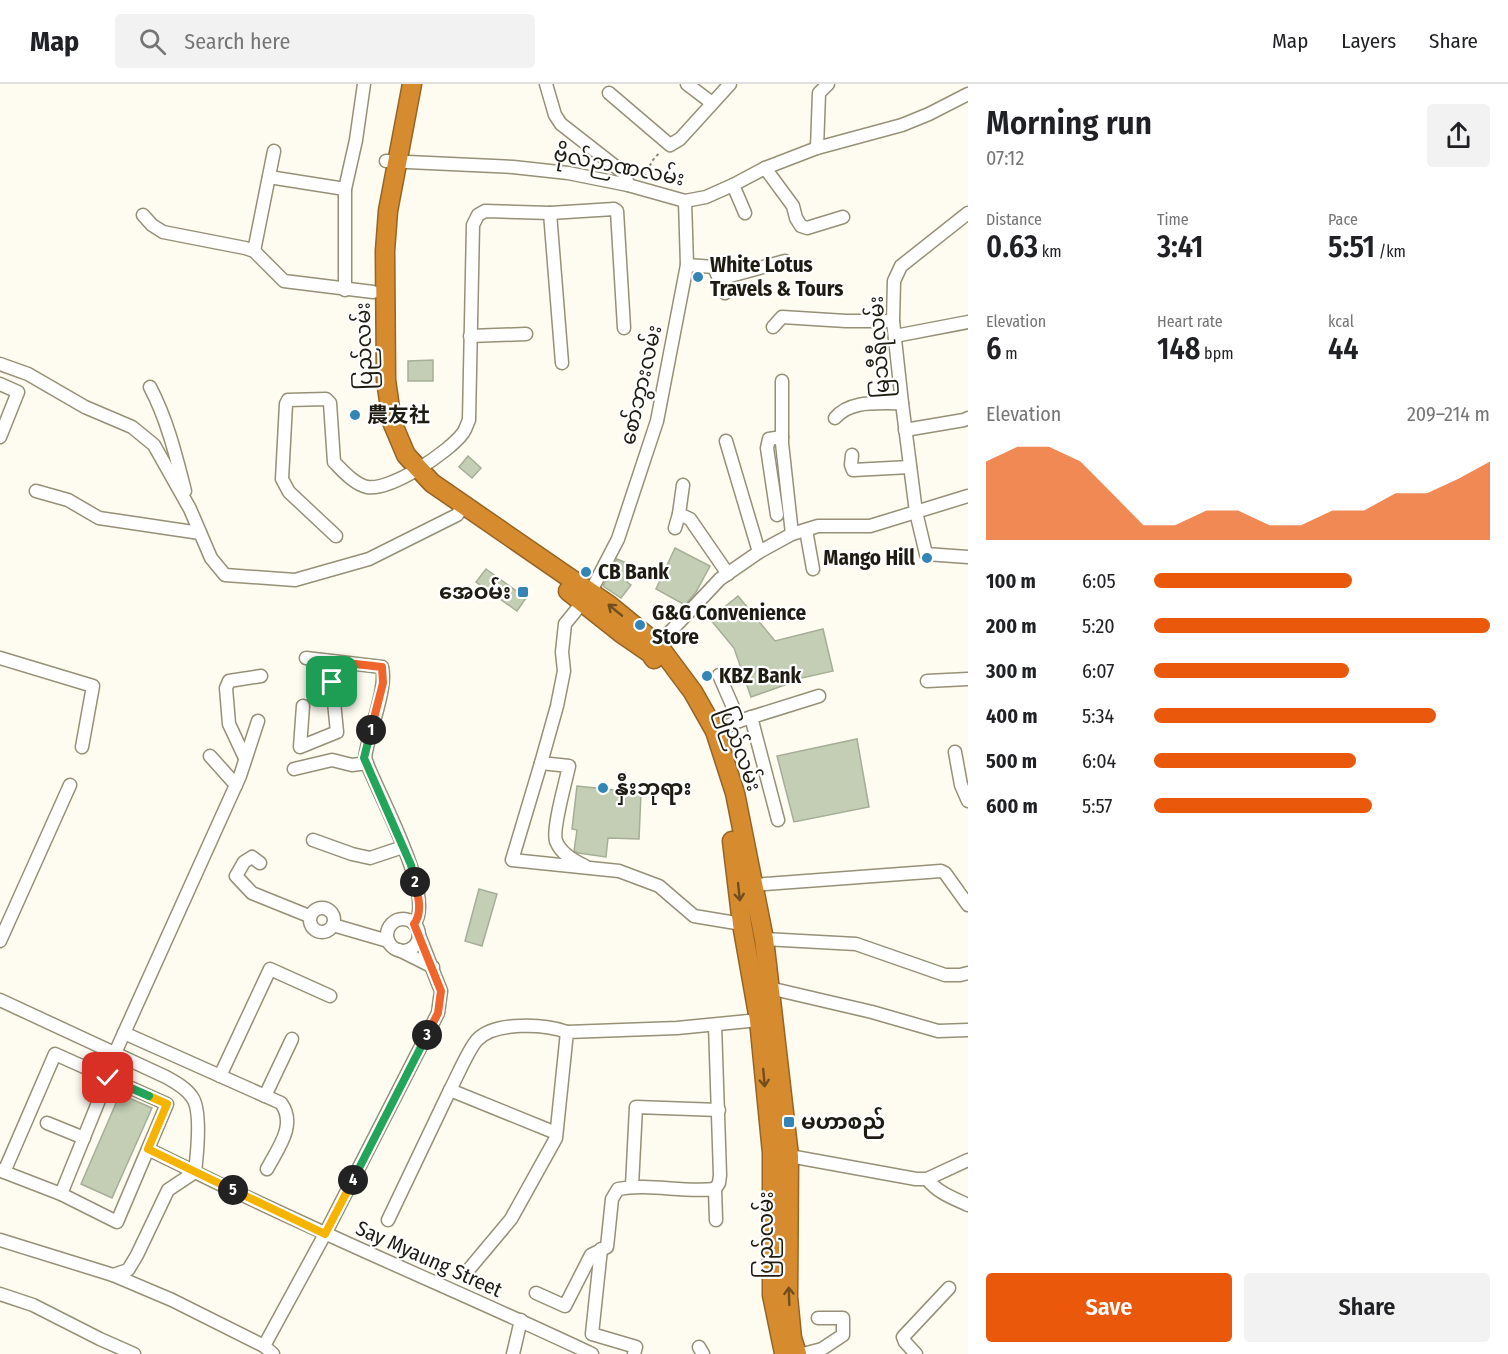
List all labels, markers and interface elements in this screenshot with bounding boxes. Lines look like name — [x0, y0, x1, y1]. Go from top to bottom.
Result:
search box — [115, 14, 535, 68]
text: Map — [30, 25, 79, 58]
icon: search — [136, 25, 169, 58]
text: Search here — [184, 28, 290, 55]
text: Map — [1272, 28, 1308, 54]
text: Layers — [1341, 28, 1396, 54]
text: Share — [1429, 28, 1478, 54]
text: Morning run — [986, 103, 1152, 143]
button: share — [1427, 104, 1490, 167]
street label: ဗိုလ်ဉာဏလမ်း — [551, 138, 687, 195]
text: 07:12 — [986, 146, 1024, 170]
text: Distance — [986, 210, 1042, 229]
text: Time — [1157, 210, 1189, 229]
text: Pace — [1328, 210, 1358, 229]
text: 0.63 — [986, 229, 1038, 265]
text: 3:41 — [1157, 229, 1203, 265]
text: 5:51 — [1328, 229, 1375, 265]
text: km — [1038, 242, 1062, 261]
text: /km — [1375, 242, 1406, 261]
place label: White Lotus Travels & Tours — [710, 252, 843, 302]
marker: White Lotus Travels & Tours — [691, 270, 705, 284]
street label: မြသီရီလမ်း — [859, 295, 900, 399]
street label: ပြည်လမ်း — [346, 302, 383, 390]
text: Elevation — [986, 312, 1046, 331]
text: Heart rate — [1157, 312, 1223, 331]
text: kcal — [1328, 312, 1354, 331]
street label: စော်ဘွားလမ်း — [612, 322, 670, 448]
text: 6 — [986, 331, 1001, 367]
text: 148 — [1157, 331, 1200, 367]
text: 44 — [1328, 331, 1358, 367]
text: m — [1001, 344, 1018, 363]
text: bpm — [1200, 344, 1233, 363]
place label: 農友社 — [367, 402, 430, 428]
text: Elevation — [986, 402, 1061, 426]
text: 209–214 m — [1407, 402, 1490, 426]
marker: 農友社 — [348, 408, 362, 422]
place label: Mango Hill — [823, 545, 915, 571]
marker: Mango Hill — [920, 551, 934, 565]
place label: CB Bank — [598, 559, 669, 585]
marker: CB Bank — [579, 565, 593, 579]
text: 100 m — [986, 569, 1036, 593]
text: 6:05 — [1082, 569, 1116, 593]
place label: အေဝမ်း — [439, 576, 511, 605]
marker: အေဝမ်း — [516, 585, 530, 599]
place label: G&G Convenience Store — [652, 600, 807, 650]
one-way arrow — [607, 604, 623, 617]
text: 200 m — [986, 614, 1037, 638]
text: 5:20 — [1082, 614, 1115, 638]
marker: G&G Convenience Store — [633, 618, 647, 632]
pin — [306, 656, 357, 707]
text: 300 m — [986, 659, 1037, 683]
text: 6:07 — [1082, 659, 1114, 683]
place label: KBZ Bank — [719, 663, 802, 689]
icon: arrive — [315, 665, 348, 698]
marker: KBZ Bank — [700, 669, 714, 683]
street label: ပြည်လမ်း — [709, 702, 770, 796]
text: 400 m — [986, 704, 1038, 728]
text: 5:34 — [1082, 704, 1114, 728]
pin: 1 — [356, 715, 386, 745]
text: 1 — [368, 720, 374, 739]
text: 500 m — [986, 749, 1037, 773]
text: 6:04 — [1082, 749, 1116, 773]
place label: နှီးဘုရား — [615, 773, 691, 805]
marker: နှီးဘုရား — [596, 781, 610, 795]
text: 600 m — [986, 794, 1038, 818]
text: 5:57 — [1082, 794, 1112, 818]
pin: 2 — [400, 867, 430, 897]
text: 2 — [411, 872, 419, 891]
one-way arrow — [734, 881, 745, 901]
pin: 3 — [412, 1020, 442, 1050]
text: 3 — [423, 1025, 431, 1044]
pin — [82, 1052, 133, 1103]
icon: check — [91, 1061, 124, 1094]
one-way arrow — [759, 1068, 770, 1088]
place label: မဟာစည် — [801, 1106, 885, 1139]
marker: မဟာစည် — [782, 1115, 796, 1129]
pin: 4 — [338, 1165, 368, 1195]
text: 4 — [349, 1170, 357, 1189]
pin: 5 — [218, 1175, 248, 1205]
text: 5 — [229, 1180, 237, 1199]
street label: ပြည်လမ်း — [750, 1191, 783, 1279]
street label: Say Myaung Street — [352, 1215, 506, 1303]
button: Save — [986, 1273, 1232, 1342]
button: Share — [1244, 1273, 1490, 1342]
one-way arrow — [783, 1287, 794, 1307]

